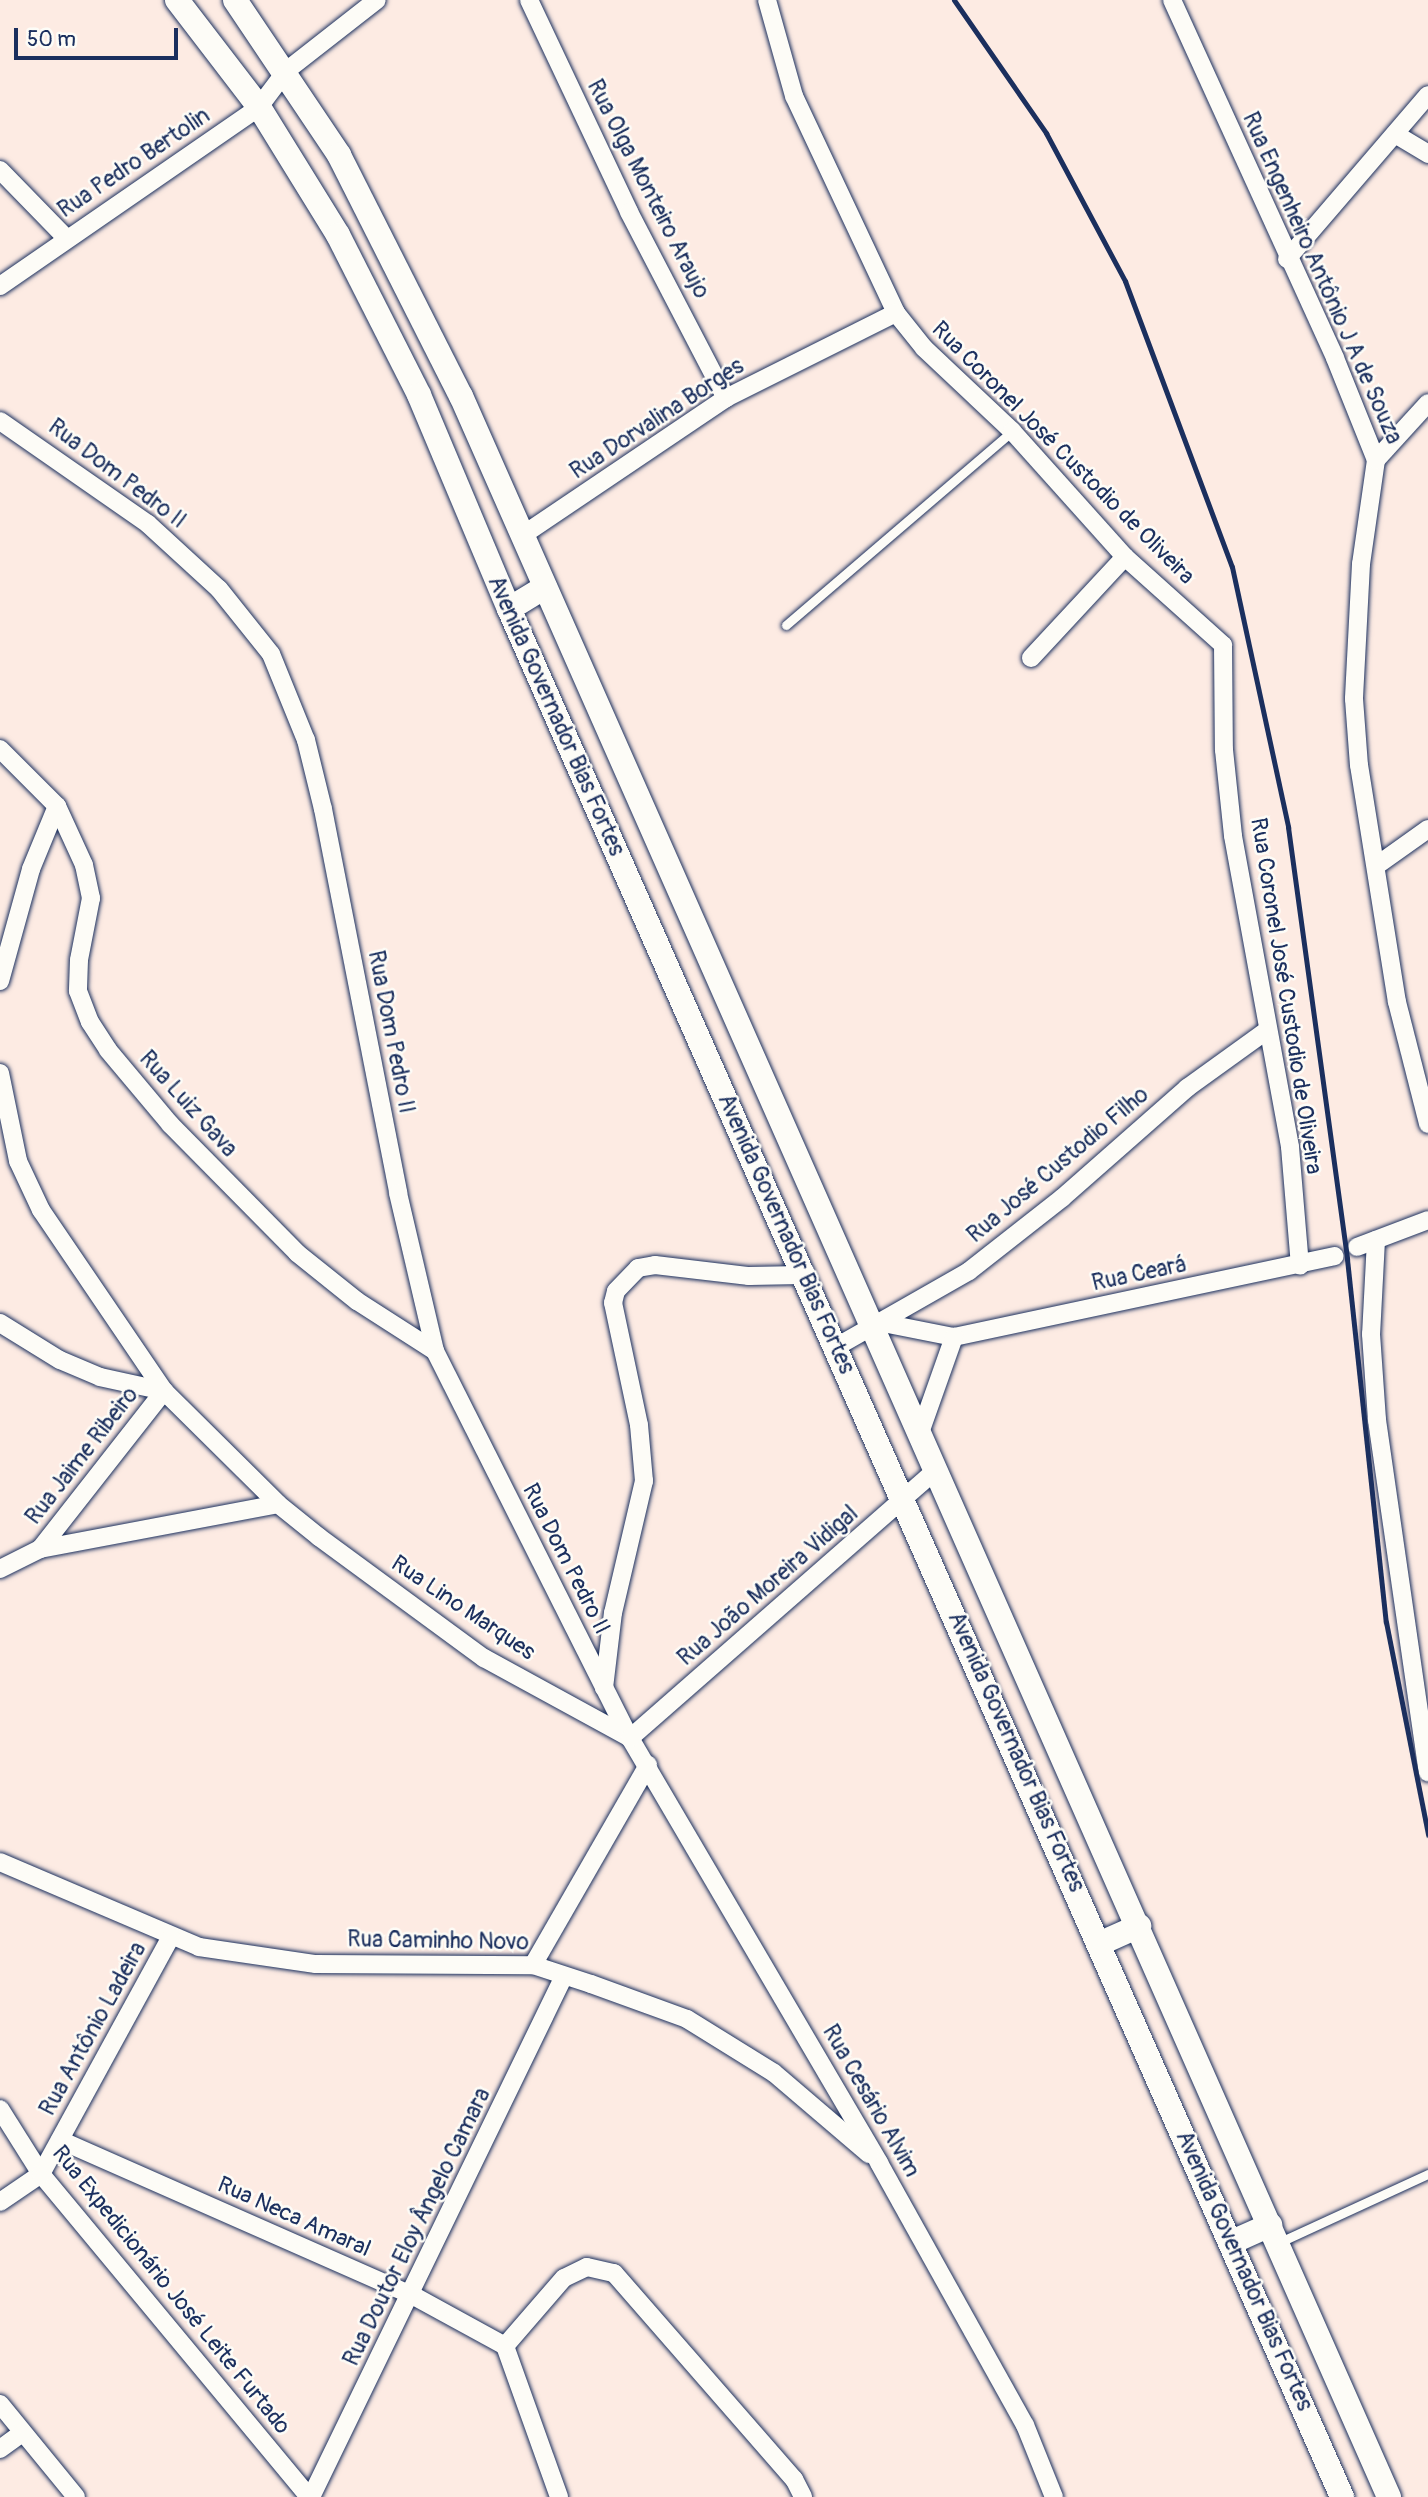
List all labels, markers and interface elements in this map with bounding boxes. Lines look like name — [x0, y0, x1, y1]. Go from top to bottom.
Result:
scale bar — [18, 14, 182, 58]
text: 50 m — [27, 26, 76, 53]
street label: Rua Olga Monteiro Araujo — [581, 75, 715, 303]
street label: Rua Pedro Bertolin — [53, 102, 215, 224]
street label: Rua Engenheiro Antônio J A de Souza — [1236, 108, 1408, 448]
street label: Rua Coronel José Custodio de Oliveira — [926, 316, 1200, 590]
street label: Rua Dorvalina Borges — [565, 353, 749, 485]
street label: Rua Dom Pedro II — [43, 413, 191, 535]
street label: Avenida Governador Bias Fortes — [482, 572, 630, 860]
street label: Rua Coronel José Custodio de Oliveira — [1244, 816, 1328, 1176]
street label: Rua Dom Pedro II — [362, 948, 420, 1116]
street label: Rua Luiz Gava — [133, 1045, 243, 1163]
street label: Rua José Custodio Filho — [962, 1081, 1154, 1249]
street label: Avenida Governador Bias Fortes — [712, 1090, 860, 1378]
street label: Rua Ceará — [1089, 1251, 1189, 1297]
street label: Rua Jaime Ribeiro — [20, 1382, 144, 1530]
street label: Rua Dom Pedro II — [516, 1479, 616, 1639]
street label: Rua João Moreira Vidigal — [672, 1500, 864, 1672]
street label: Rua Lino Marques — [386, 1550, 540, 1666]
street label: Avenida Governador Bias Fortes — [942, 1608, 1090, 1896]
street label: Rua Caminho Novo — [347, 1926, 529, 1956]
street label: Rua Antônio Ladeira — [34, 1937, 152, 2121]
street label: Rua Cesário Alvim — [816, 2020, 926, 2182]
street label: Rua Doutor Eloy Ângelo Camara — [338, 2083, 496, 2371]
street label: Avenida Governador Bias Fortes — [1170, 2127, 1318, 2415]
street label: Rua Expedicionário José Leite Furtado — [46, 2140, 296, 2440]
street label: Rua Neca Amaral — [213, 2171, 375, 2263]

